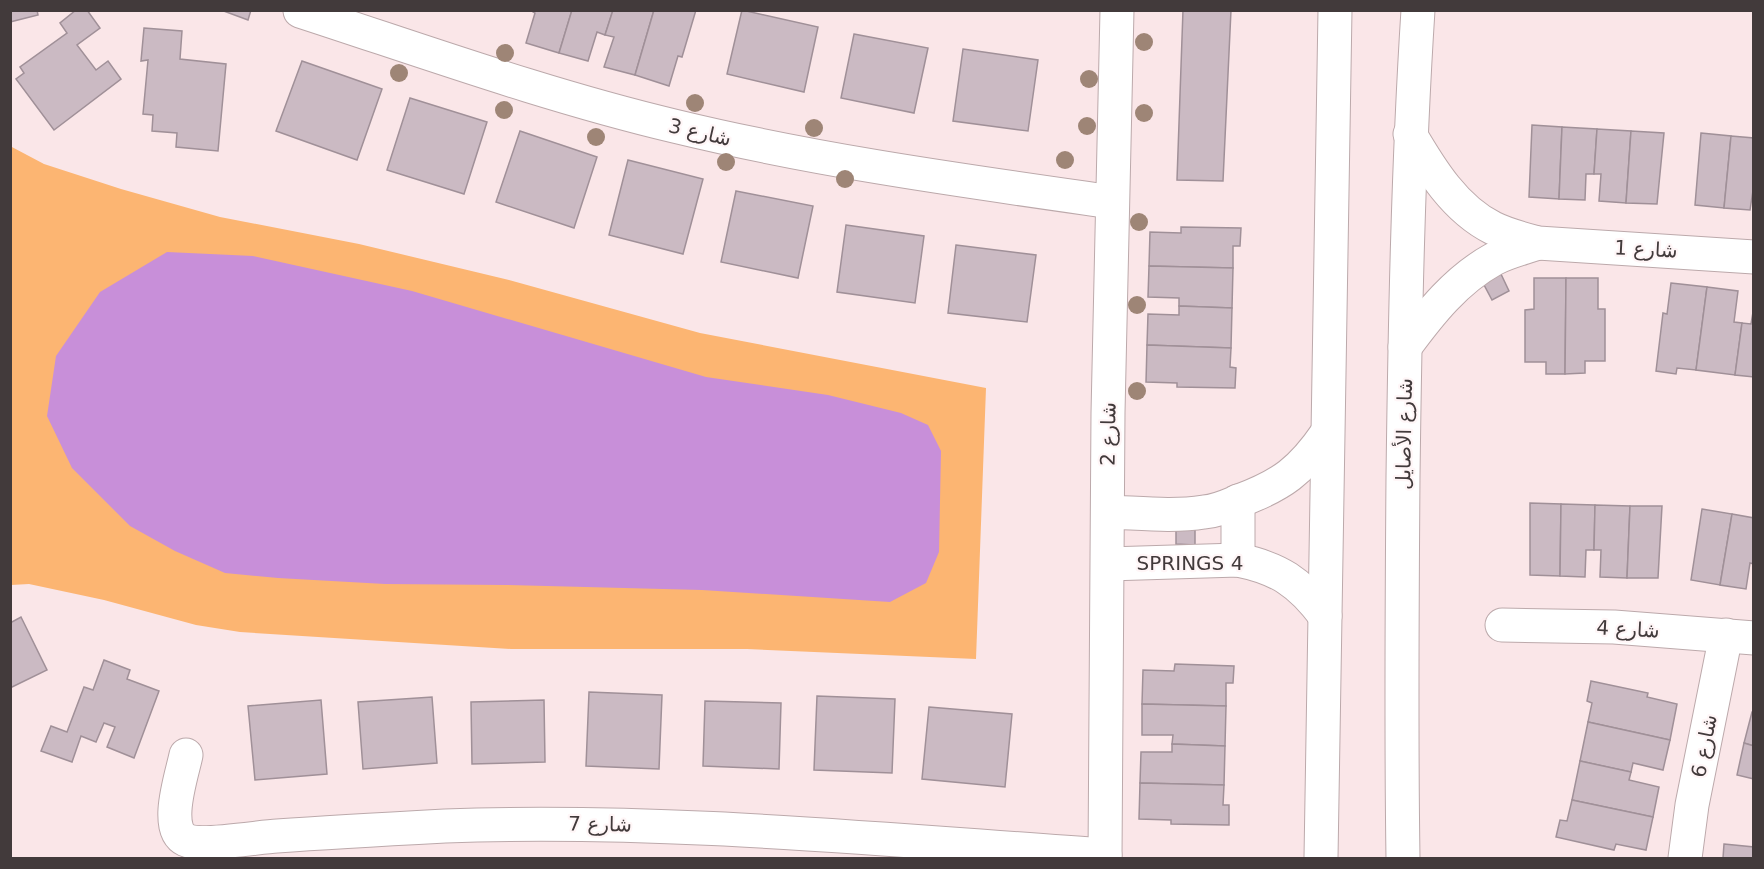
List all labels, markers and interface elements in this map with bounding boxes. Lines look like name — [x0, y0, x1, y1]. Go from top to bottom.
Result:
street label: شارع 3 — [666, 113, 734, 151]
street label: شارع 1 — [1614, 235, 1678, 263]
street label: شارع الأصايل — [1391, 378, 1417, 490]
street label: شارع 2 — [1095, 402, 1121, 466]
street label: SPRINGS 4 — [1137, 551, 1243, 575]
street label: شارع 4 — [1596, 615, 1660, 643]
street label: شارع 6 — [1686, 713, 1722, 779]
street label: شارع 7 — [568, 811, 632, 837]

